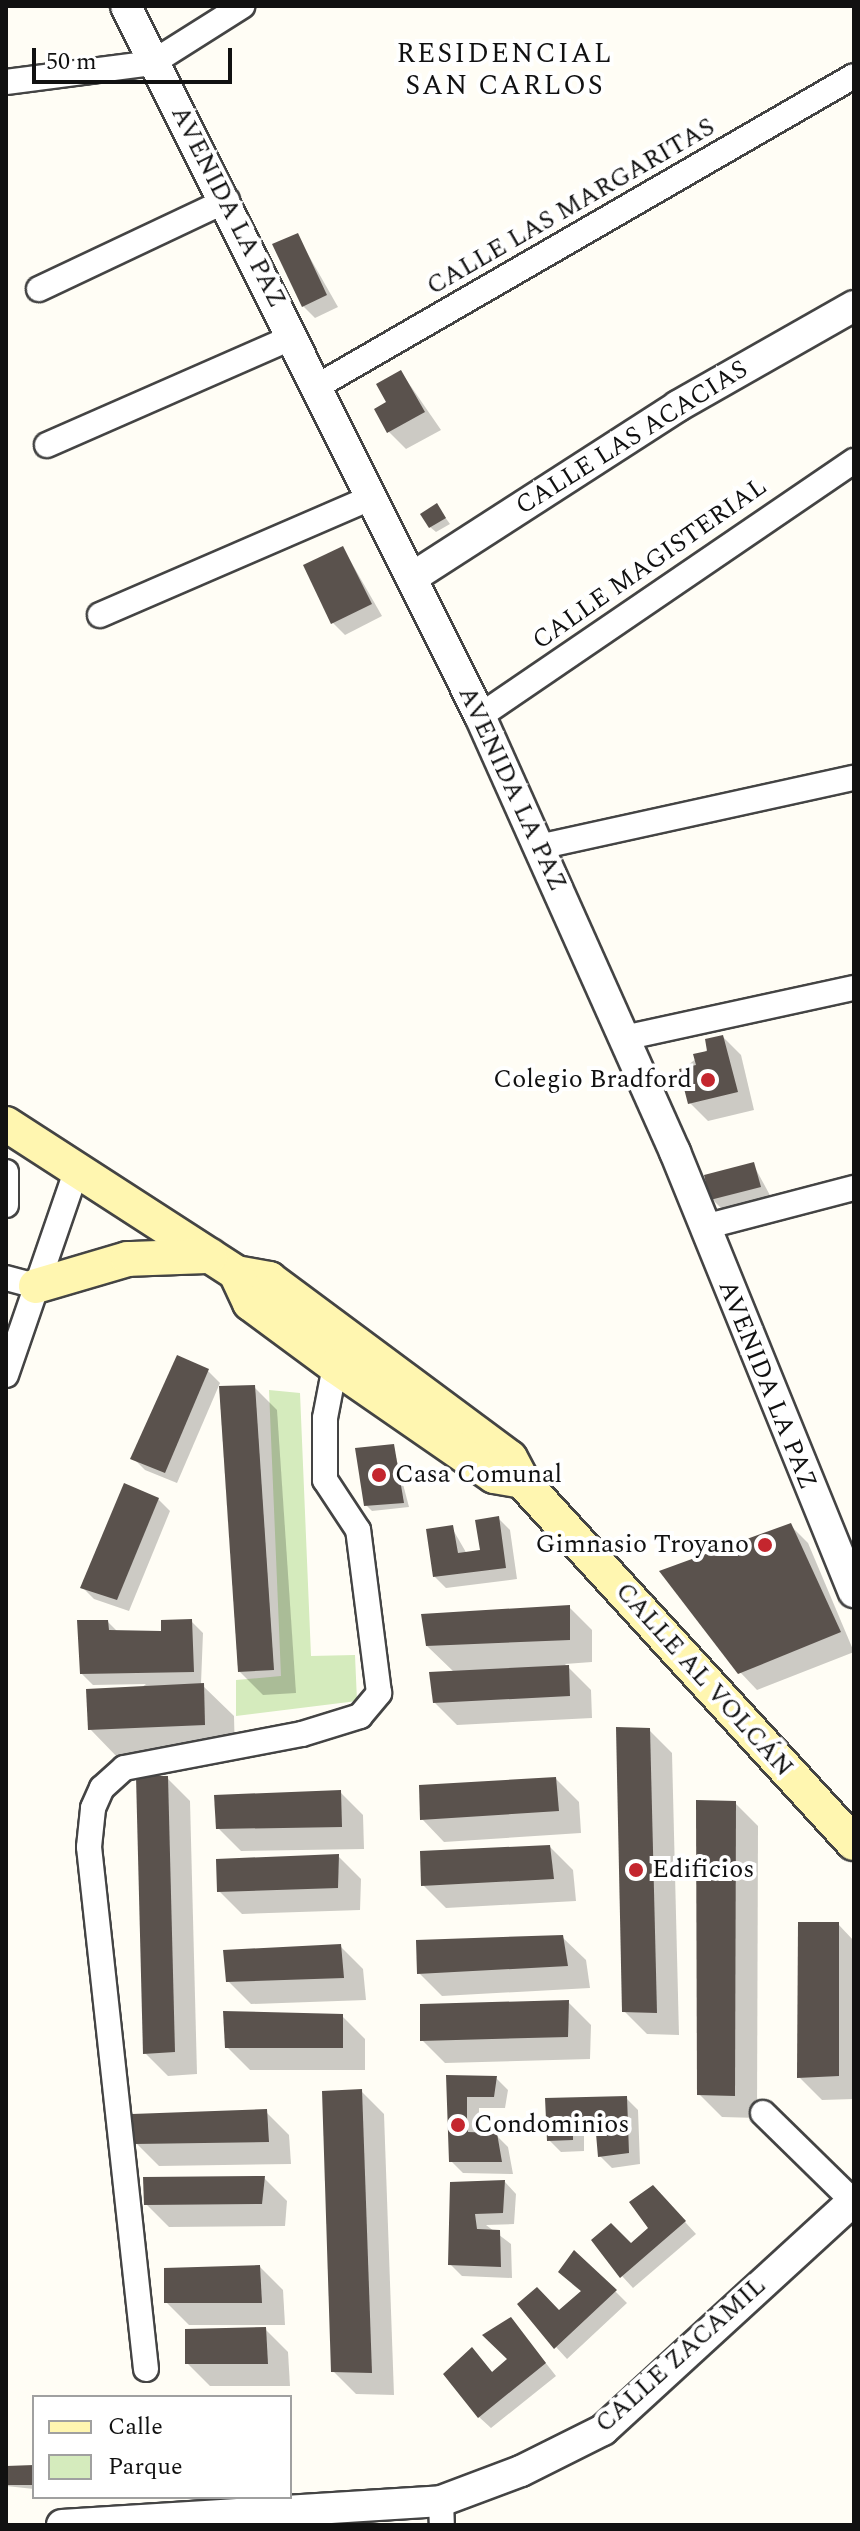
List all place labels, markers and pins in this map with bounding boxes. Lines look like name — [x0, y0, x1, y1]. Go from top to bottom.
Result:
place label: Colegio Bradford — [493, 1064, 692, 1096]
marker: Colegio Bradford — [699, 1071, 717, 1089]
place label: Casa Comunal — [395, 1459, 562, 1491]
marker: Casa Comunal — [370, 1466, 388, 1484]
place label: Gimnasio Troyano — [535, 1529, 749, 1561]
marker: Gimnasio Troyano — [756, 1536, 774, 1554]
place label: Edificios — [652, 1854, 755, 1886]
marker: Edificios — [627, 1861, 645, 1879]
place label: Condominios — [474, 2109, 629, 2141]
marker: Condominios — [449, 2116, 467, 2134]

